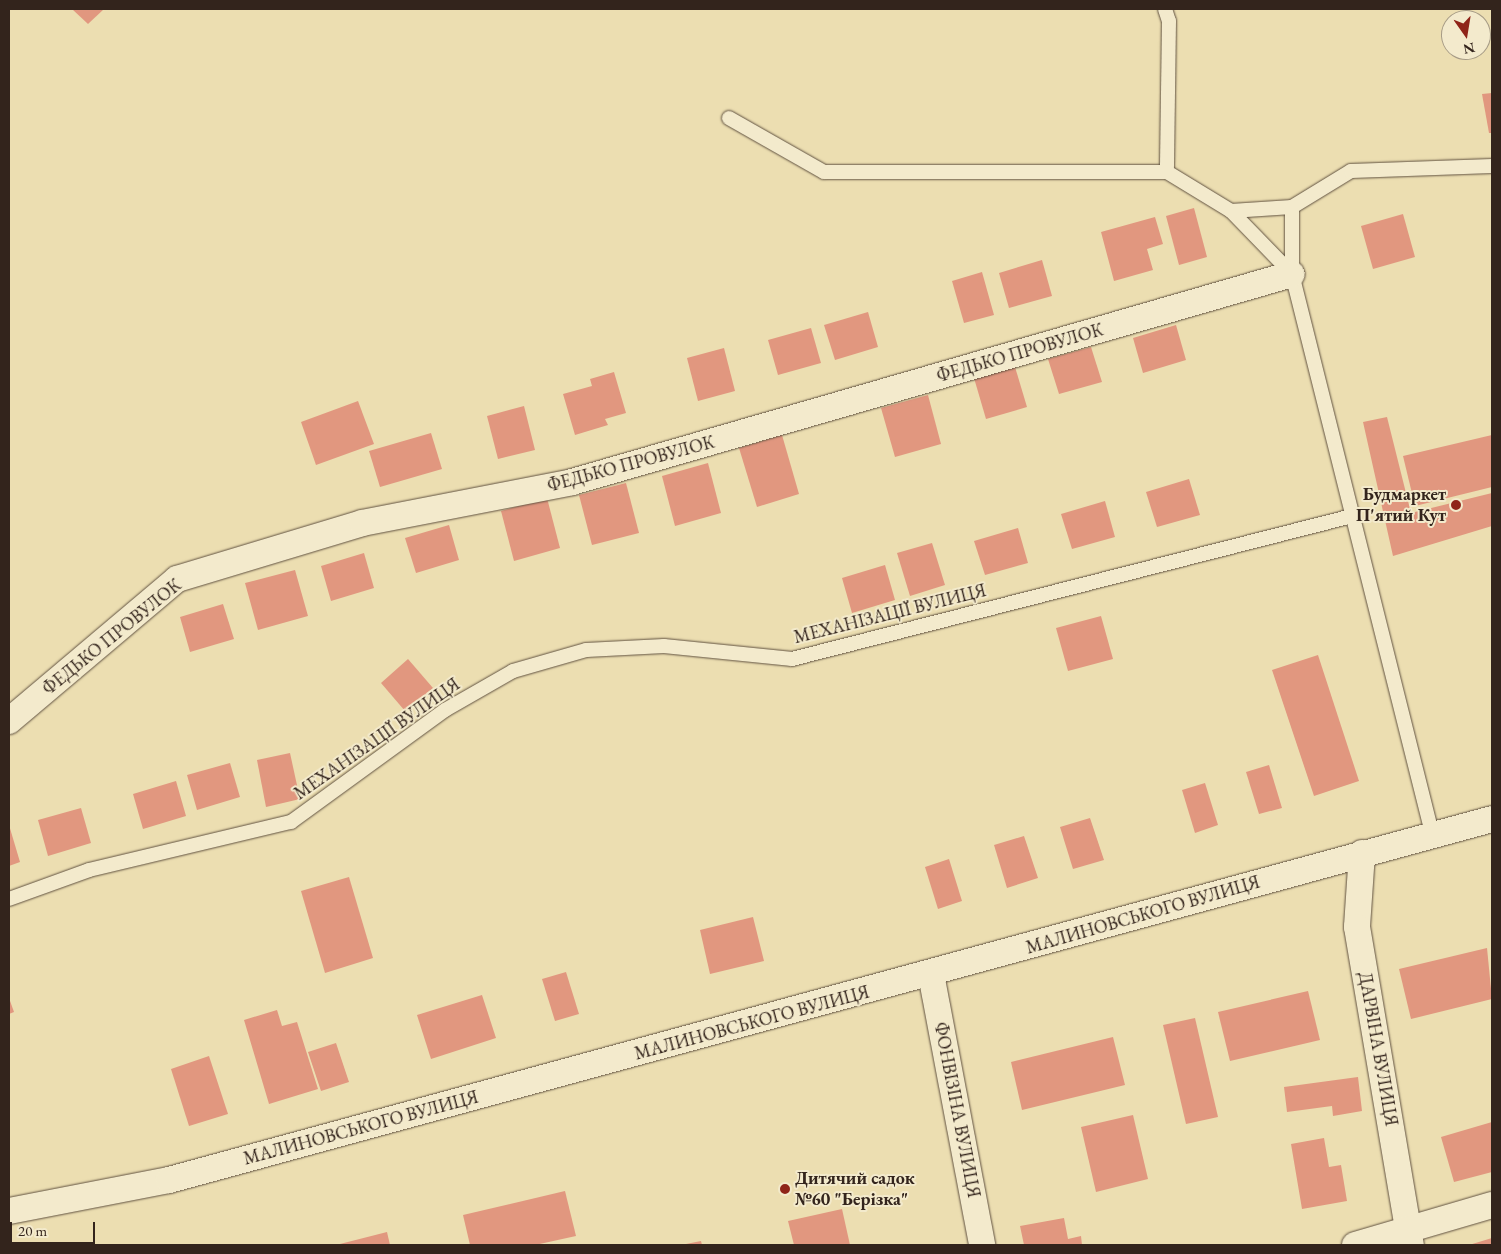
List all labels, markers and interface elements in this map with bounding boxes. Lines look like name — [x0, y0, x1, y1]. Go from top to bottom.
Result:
north arrow — [1441, 10, 1491, 60]
text: N — [1462, 39, 1477, 59]
street label: ФЕДЬКО ПРОВУЛОК — [934, 319, 1106, 387]
street label: ФЕДЬКО ПРОВУЛОК — [545, 431, 717, 497]
place label: Будмаркет П'ятий Кут — [1356, 484, 1446, 526]
marker: Будмаркет П'ятий Кут — [1450, 499, 1462, 511]
street label: ФЕДЬКО ПРОВУЛОК — [38, 574, 186, 700]
street label: МЕХАНІЗАЦІЇ ВУЛИЦЯ — [792, 580, 988, 648]
street label: МЕХАНІЗАЦІЇ ВУЛИЦЯ — [290, 674, 464, 804]
street label: МАЛИНОВСЬКОГО ВУЛИЦЯ — [1024, 871, 1262, 959]
street label: ДАРВІНА ВУЛИЦЯ — [1354, 970, 1402, 1128]
street label: МАЛИНОВСЬКОГО ВУЛИЦЯ — [632, 981, 872, 1065]
street label: ФОНВІЗІНА ВУЛИЦЯ — [929, 1020, 985, 1200]
street label: МАЛИНОВСЬКОГО ВУЛИЦЯ — [241, 1086, 481, 1170]
place label: Дитячий садок №60 "Берізка" — [795, 1168, 915, 1210]
marker: Дитячий садок №60 "Берізка" — [779, 1183, 791, 1195]
scale bar — [12, 1212, 98, 1244]
text: 20 m — [18, 1221, 47, 1240]

